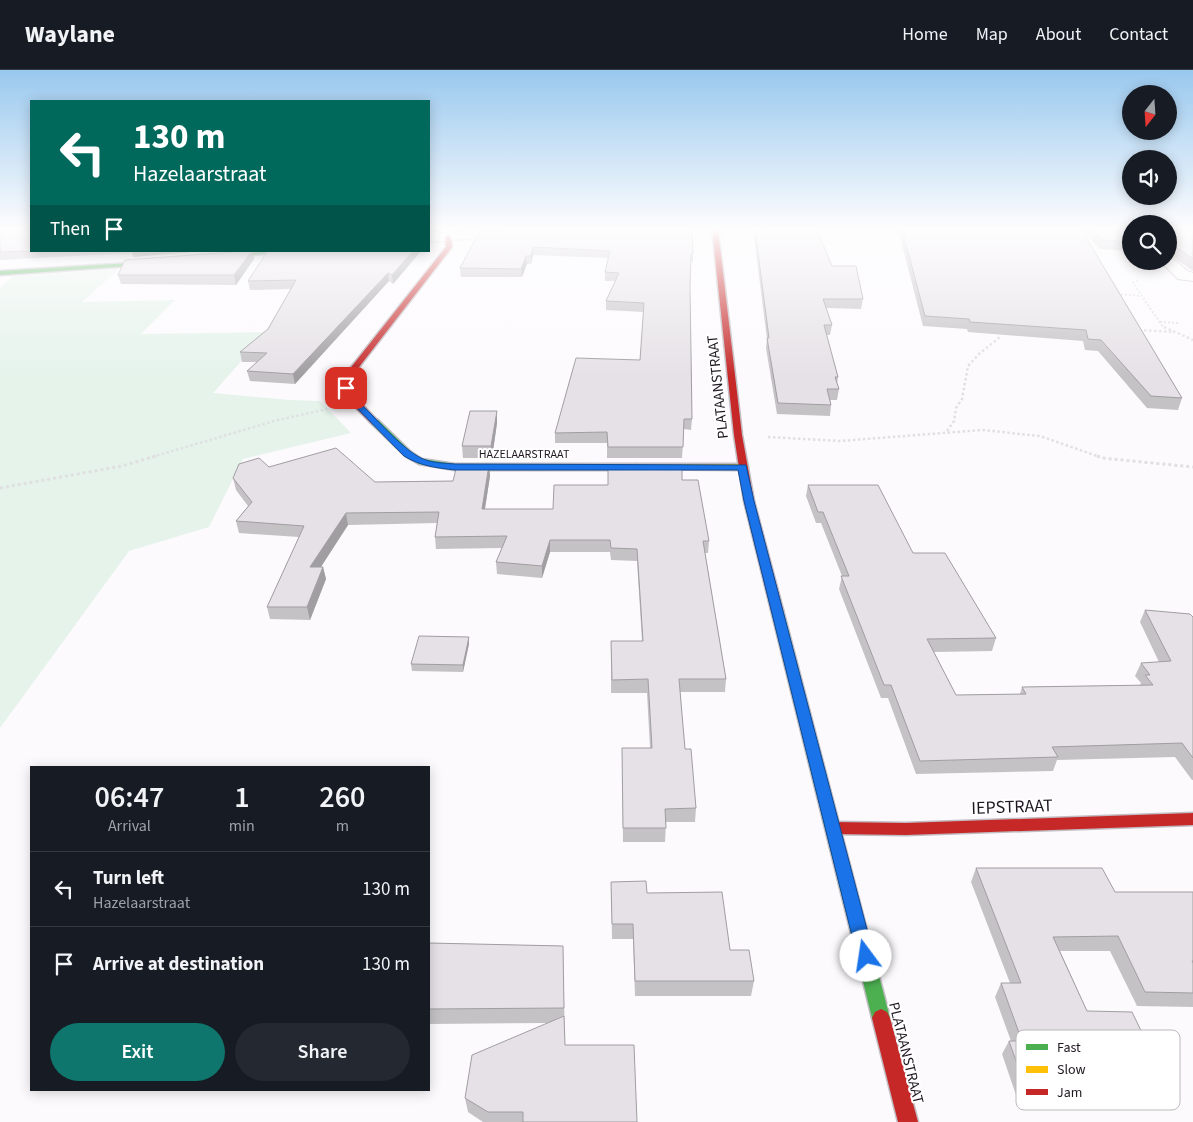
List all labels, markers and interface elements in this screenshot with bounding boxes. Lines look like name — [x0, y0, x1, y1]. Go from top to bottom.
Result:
text: Waylane — [25, 17, 115, 52]
text: Home — [902, 22, 948, 47]
text: Map — [976, 22, 1008, 47]
text: About — [1036, 22, 1081, 47]
text: Contact — [1109, 22, 1168, 47]
north arrow — [1122, 85, 1178, 140]
map controls — [1122, 85, 1177, 270]
text: 130 m — [133, 112, 225, 162]
icon: left — [50, 120, 115, 185]
button: sound — [1122, 150, 1177, 205]
text: Hazelaarstraat — [133, 158, 266, 190]
icon: arrive — [100, 215, 128, 243]
button: search — [1122, 215, 1177, 270]
text: Then — [50, 216, 90, 243]
street label: PLATAANSTRAAT — [702, 334, 734, 440]
pin — [325, 367, 367, 409]
icon: arrive — [332, 374, 360, 402]
street label: HAZELAARSTRAAT — [479, 446, 570, 463]
text: 06:47 — [95, 776, 164, 819]
text: 1 — [234, 776, 250, 819]
text: 260 — [319, 776, 365, 819]
street label: IEPSTRAAT — [971, 793, 1053, 821]
text: Arrival — [108, 815, 151, 837]
text: min — [229, 815, 255, 837]
text: m — [336, 815, 349, 837]
text: Turn left — [93, 865, 164, 892]
icon: left — [50, 875, 78, 903]
text: 130 m — [362, 876, 410, 903]
text: Hazelaarstraat — [93, 892, 190, 914]
position arrow — [839, 929, 891, 981]
icon: arrive — [50, 950, 78, 978]
text: Arrive at destination — [93, 951, 264, 978]
text: 130 m — [362, 951, 410, 978]
street label: PLATAANSTRAAT — [883, 1000, 929, 1106]
button: Exit — [50, 1023, 225, 1081]
button: Share — [235, 1023, 410, 1081]
legend — [1016, 1030, 1180, 1110]
text: Fast — [1057, 1038, 1081, 1058]
text: Slow — [1057, 1060, 1086, 1080]
text: Jam — [1057, 1083, 1082, 1103]

